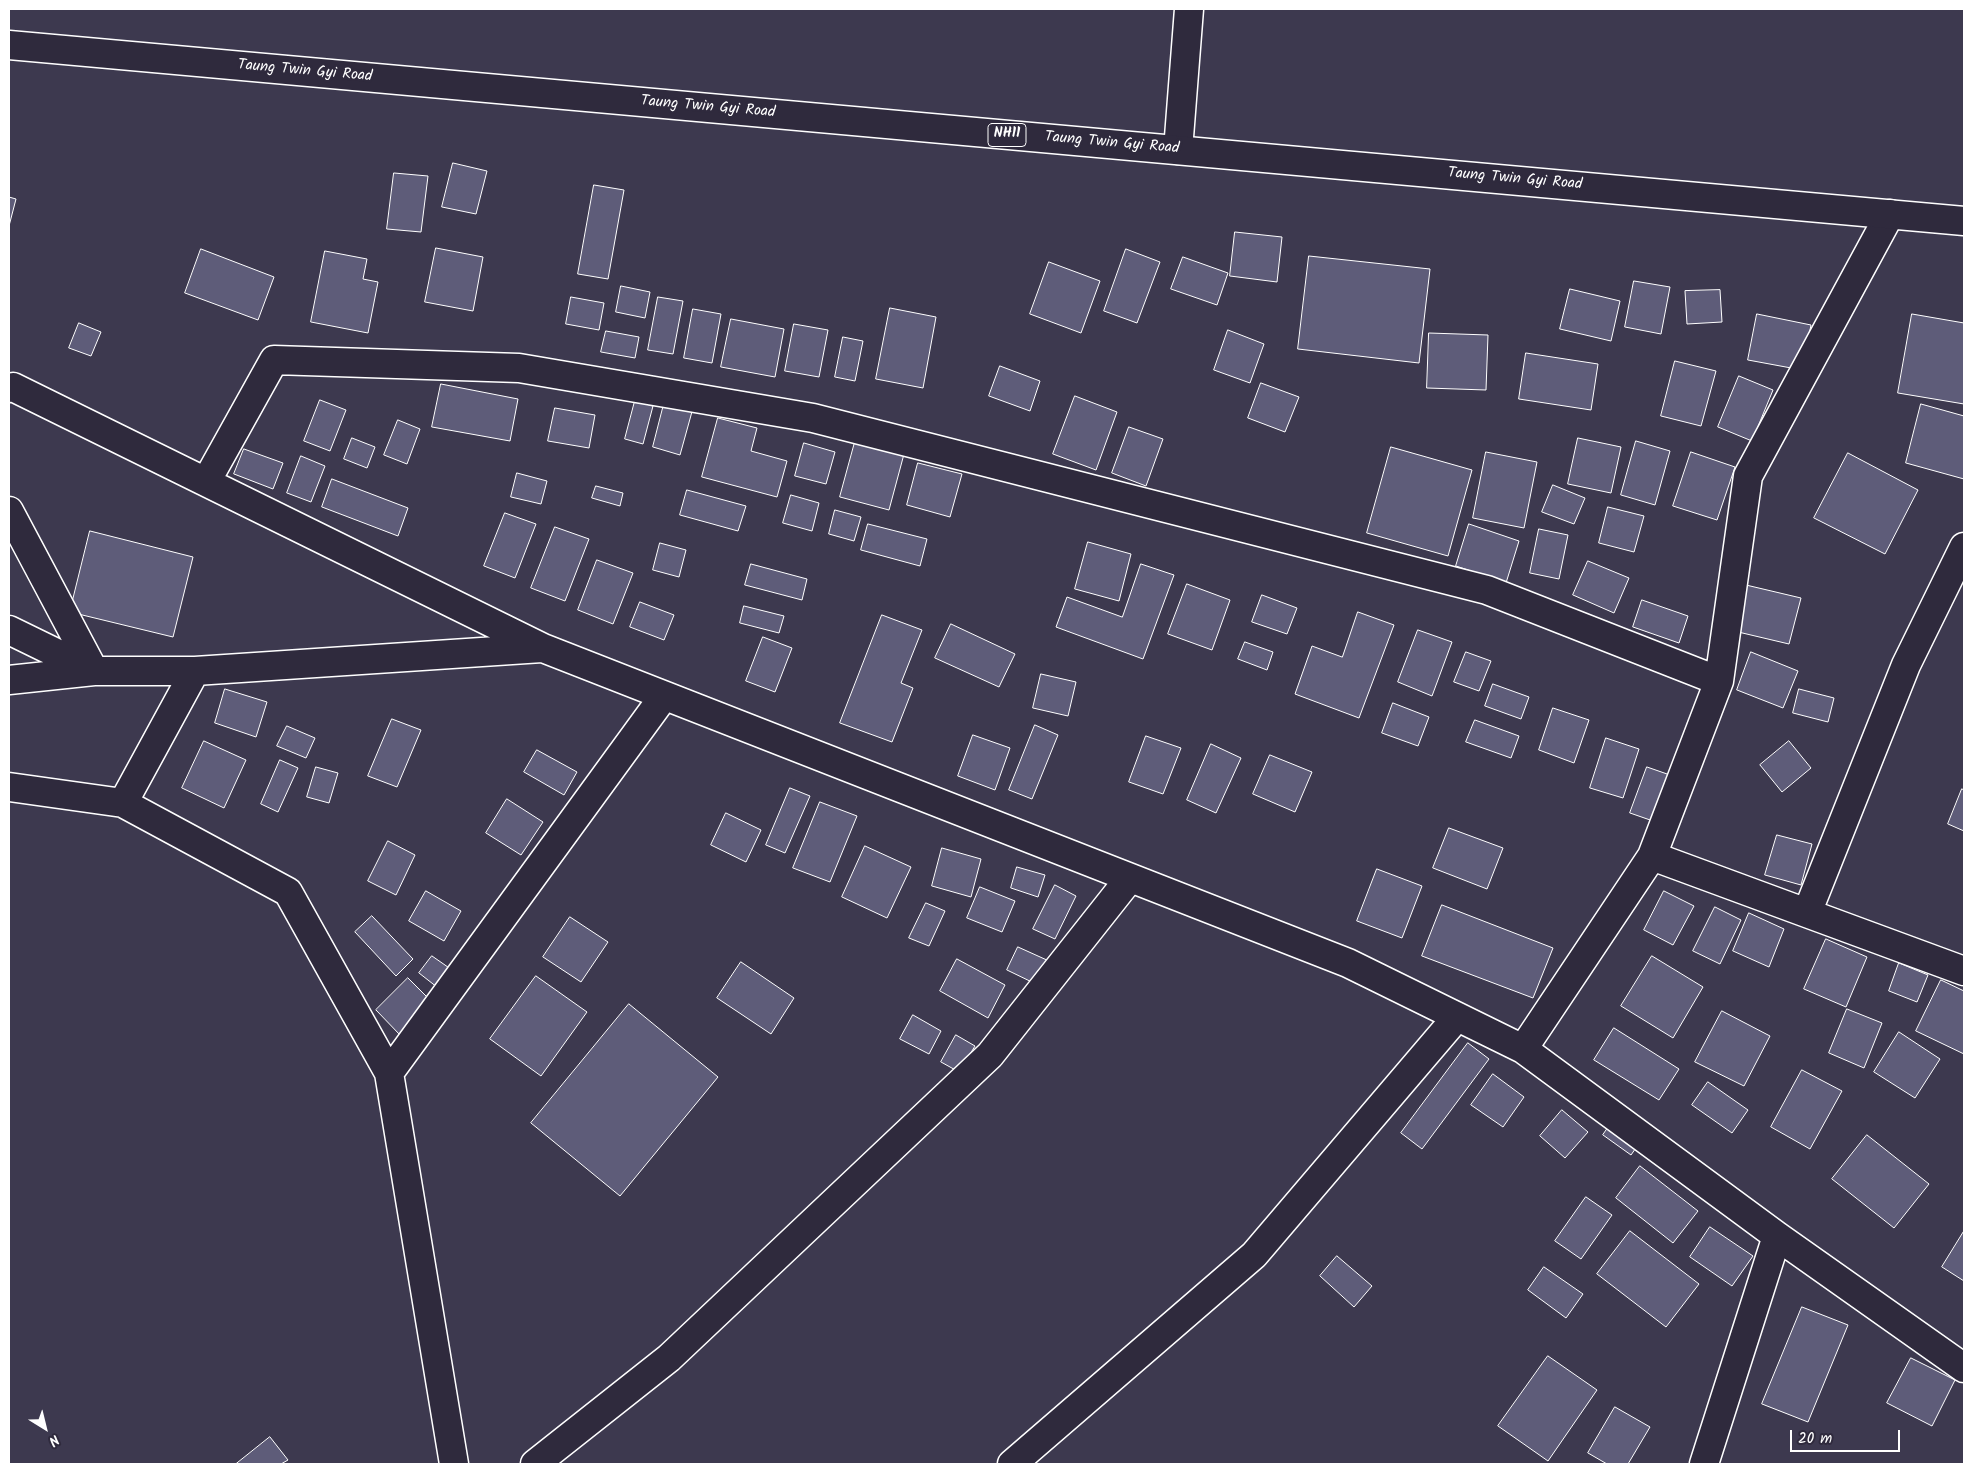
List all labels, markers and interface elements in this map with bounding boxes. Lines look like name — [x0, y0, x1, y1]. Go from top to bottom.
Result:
street label: Taung Twin Gyi Road — [237, 57, 373, 87]
street label: Taung Twin Gyi Road — [640, 93, 776, 123]
road number: NH11 — [988, 124, 1026, 146]
street label: Taung Twin Gyi Road — [1044, 129, 1180, 159]
street label: Taung Twin Gyi Road — [1447, 165, 1583, 195]
north arrow — [20, 1403, 70, 1453]
scale bar — [1793, 1420, 1903, 1452]
text: 20 m — [1798, 1427, 1832, 1451]
text: N — [44, 1429, 64, 1452]

